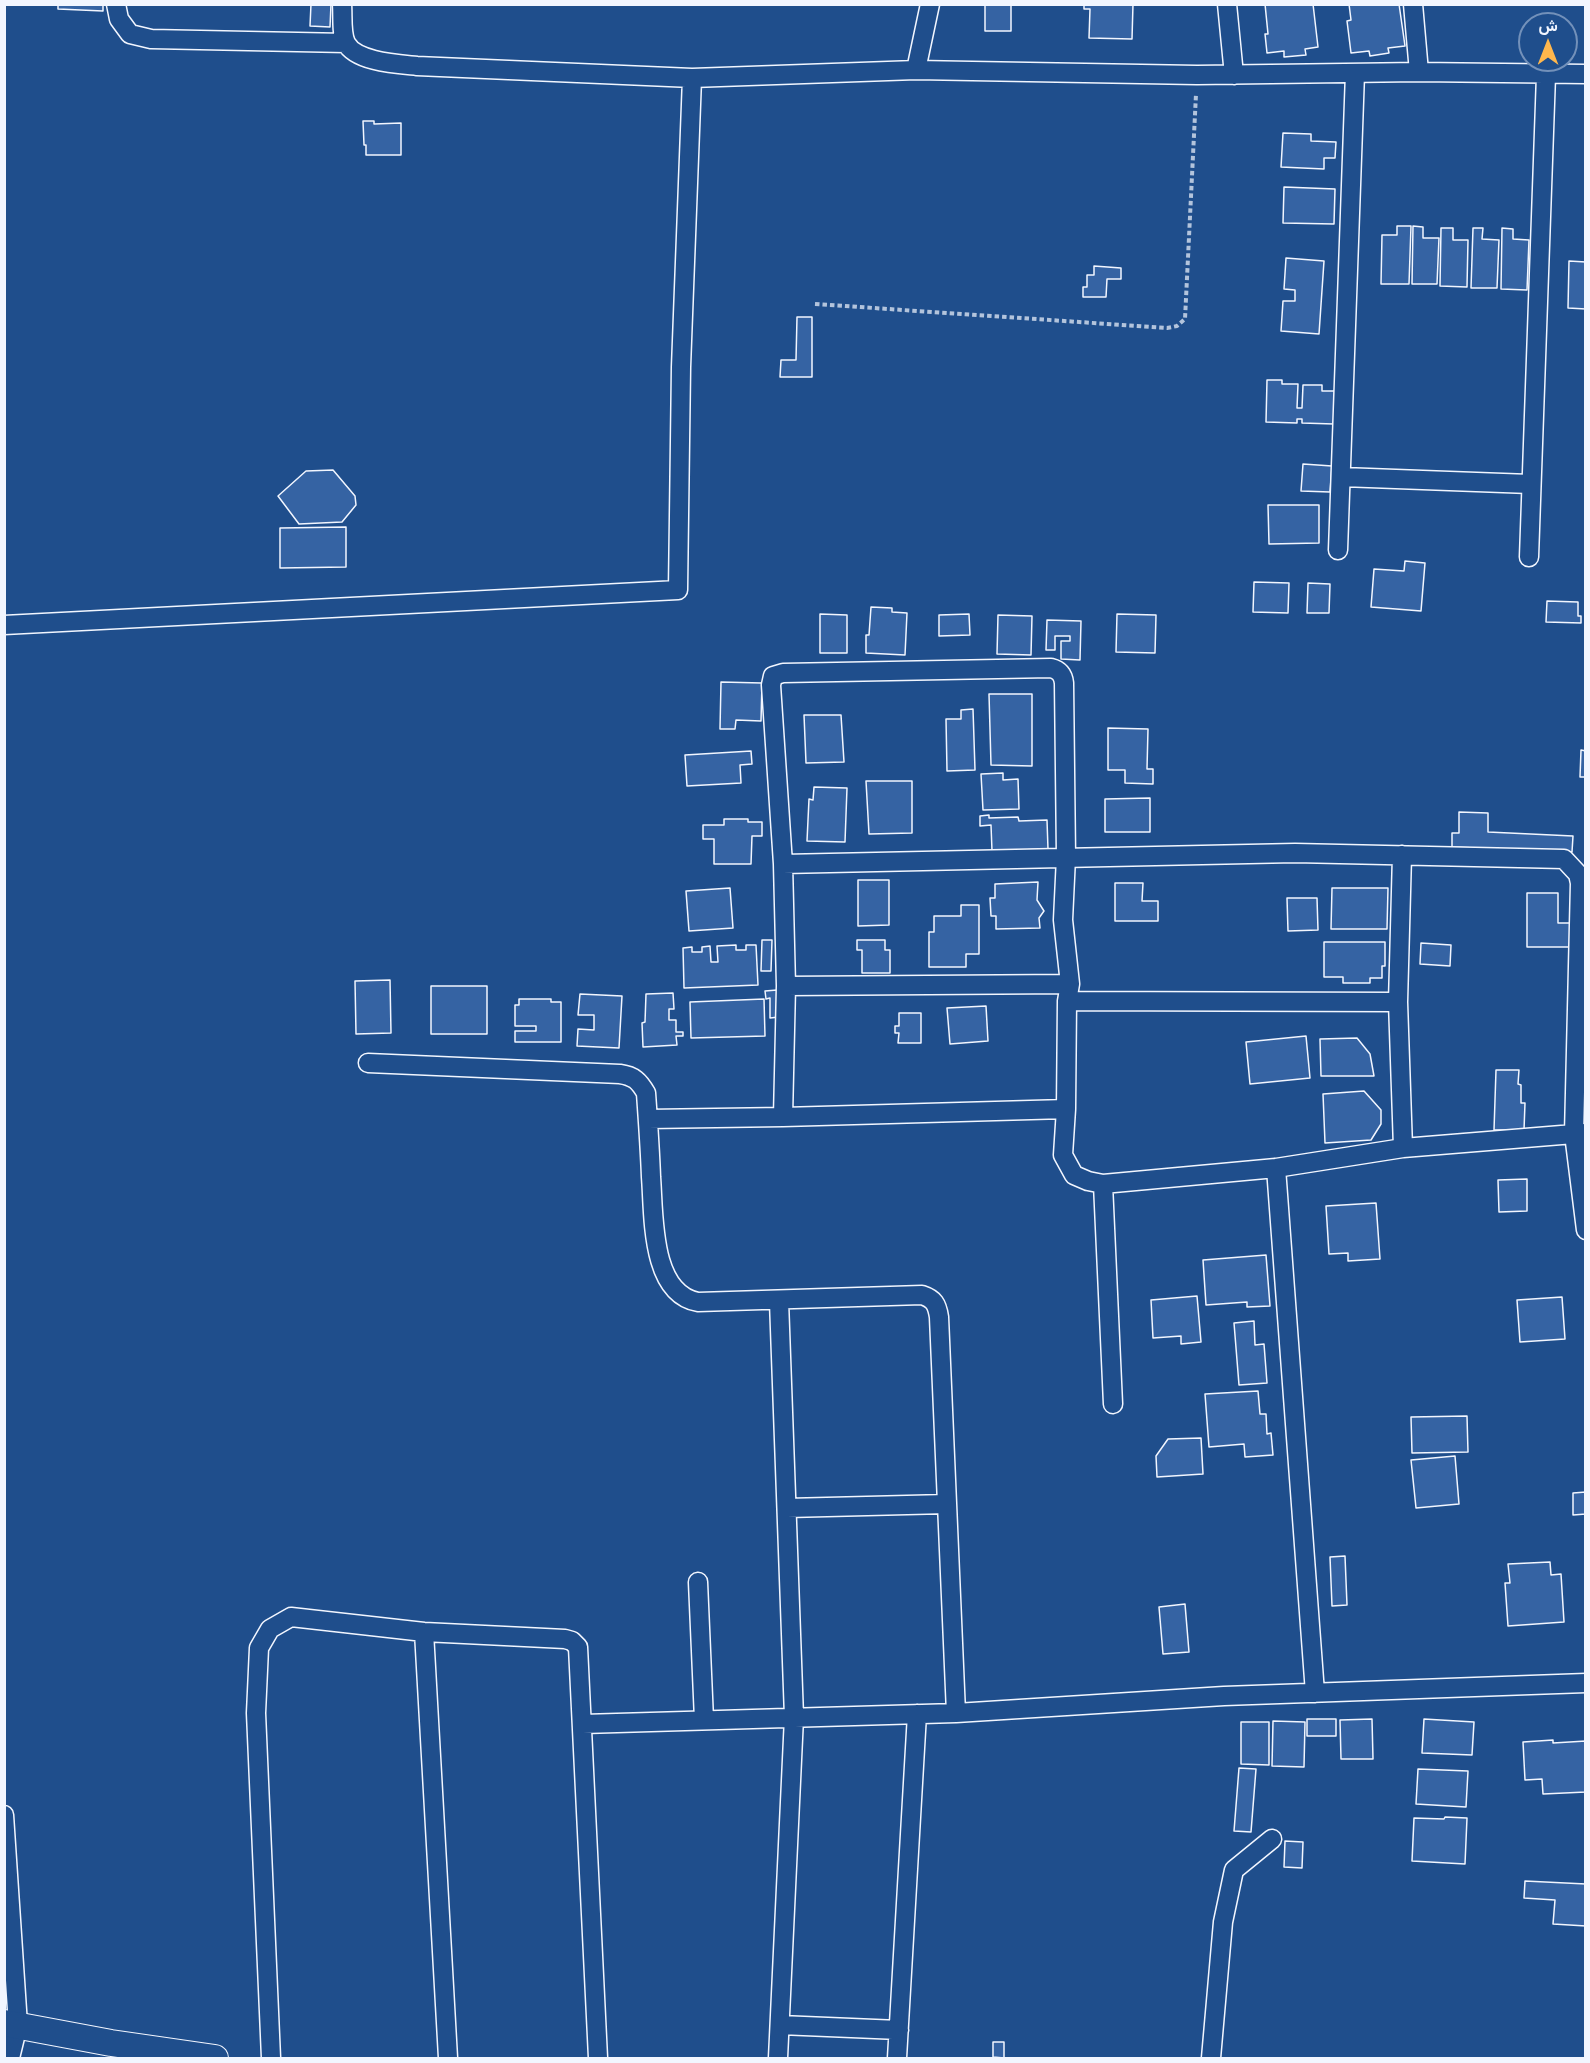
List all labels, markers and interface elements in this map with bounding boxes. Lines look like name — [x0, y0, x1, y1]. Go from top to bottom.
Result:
north arrow — [1518, 12, 1578, 72]
text: ش — [1538, 16, 1558, 35]

